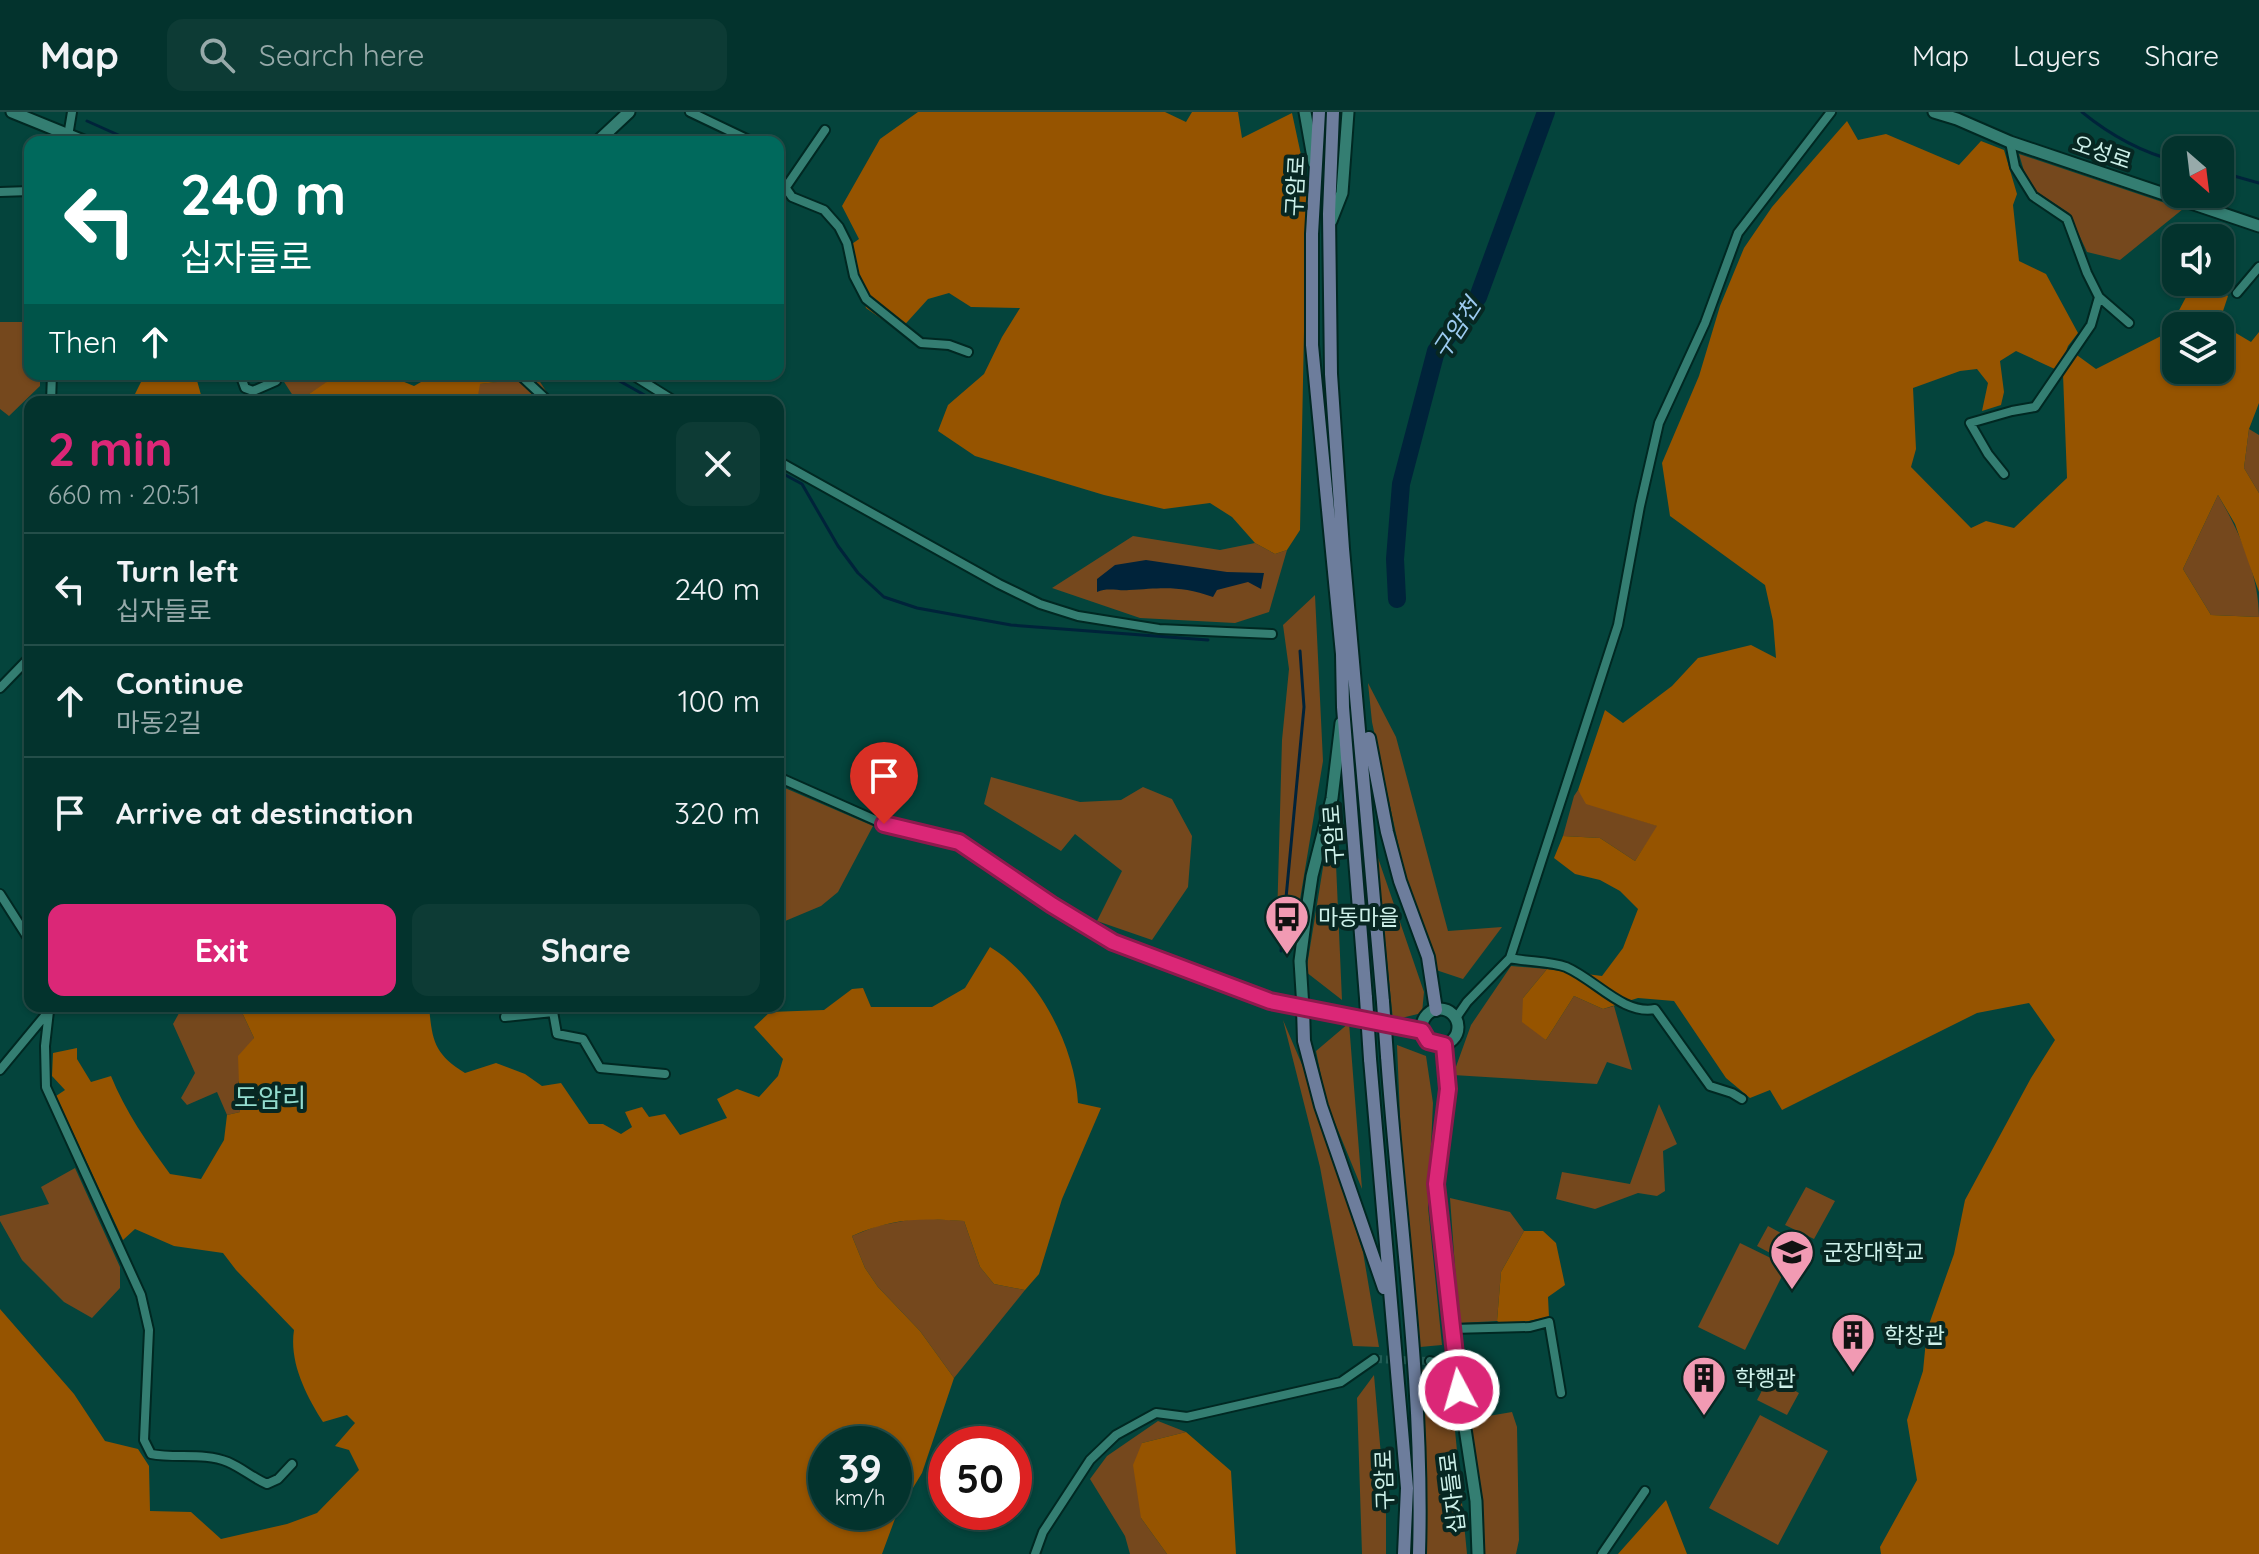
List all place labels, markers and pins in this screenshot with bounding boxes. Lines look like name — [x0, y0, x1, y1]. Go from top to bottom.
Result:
pin — [850, 742, 918, 824]
bus stop icon: 마동마을 — [1263, 893, 1311, 956]
place label: 마동마을 — [1318, 903, 1399, 931]
school or university icon: 군장대학교 — [1768, 1228, 1816, 1291]
place label: 군장대학교 — [1823, 1238, 1924, 1266]
building icon: 학창관 — [1829, 1311, 1877, 1374]
place label: 학창관 — [1884, 1321, 1945, 1349]
building icon: 학행관 — [1680, 1354, 1728, 1417]
place label: 학행관 — [1735, 1364, 1796, 1392]

